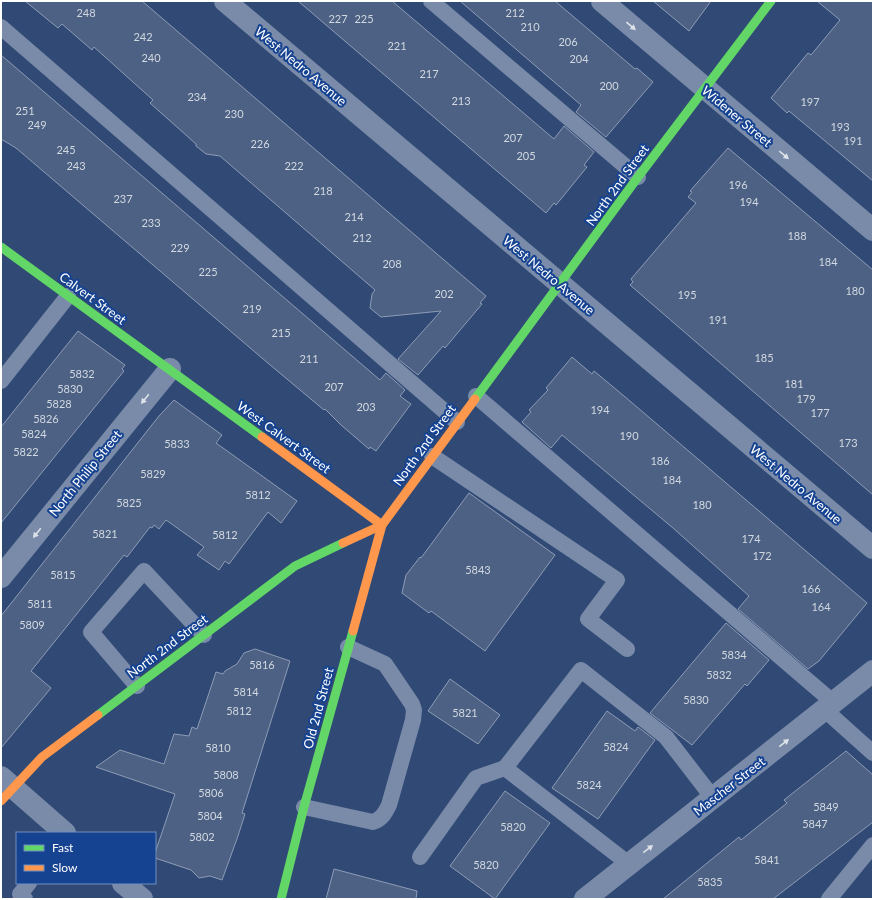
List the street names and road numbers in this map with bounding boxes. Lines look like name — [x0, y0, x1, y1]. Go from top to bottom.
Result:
street label: West Nedro Avenue — [252, 23, 350, 109]
street label: Widener Street — [699, 82, 776, 150]
street label: North 2nd Street — [582, 141, 652, 229]
street label: West Nedro Avenue — [500, 232, 598, 318]
street label: Calvert Street — [57, 268, 130, 328]
street label: West Calvert Street — [234, 398, 334, 477]
street label: North 2nd Street — [389, 401, 459, 489]
street label: North Philip Street — [45, 426, 125, 519]
street label: West Nedro Avenue — [747, 441, 845, 527]
street label: North 2nd Street — [124, 610, 211, 681]
street label: Old 2nd Street — [299, 665, 337, 750]
street label: Mascher Street — [690, 753, 768, 819]

